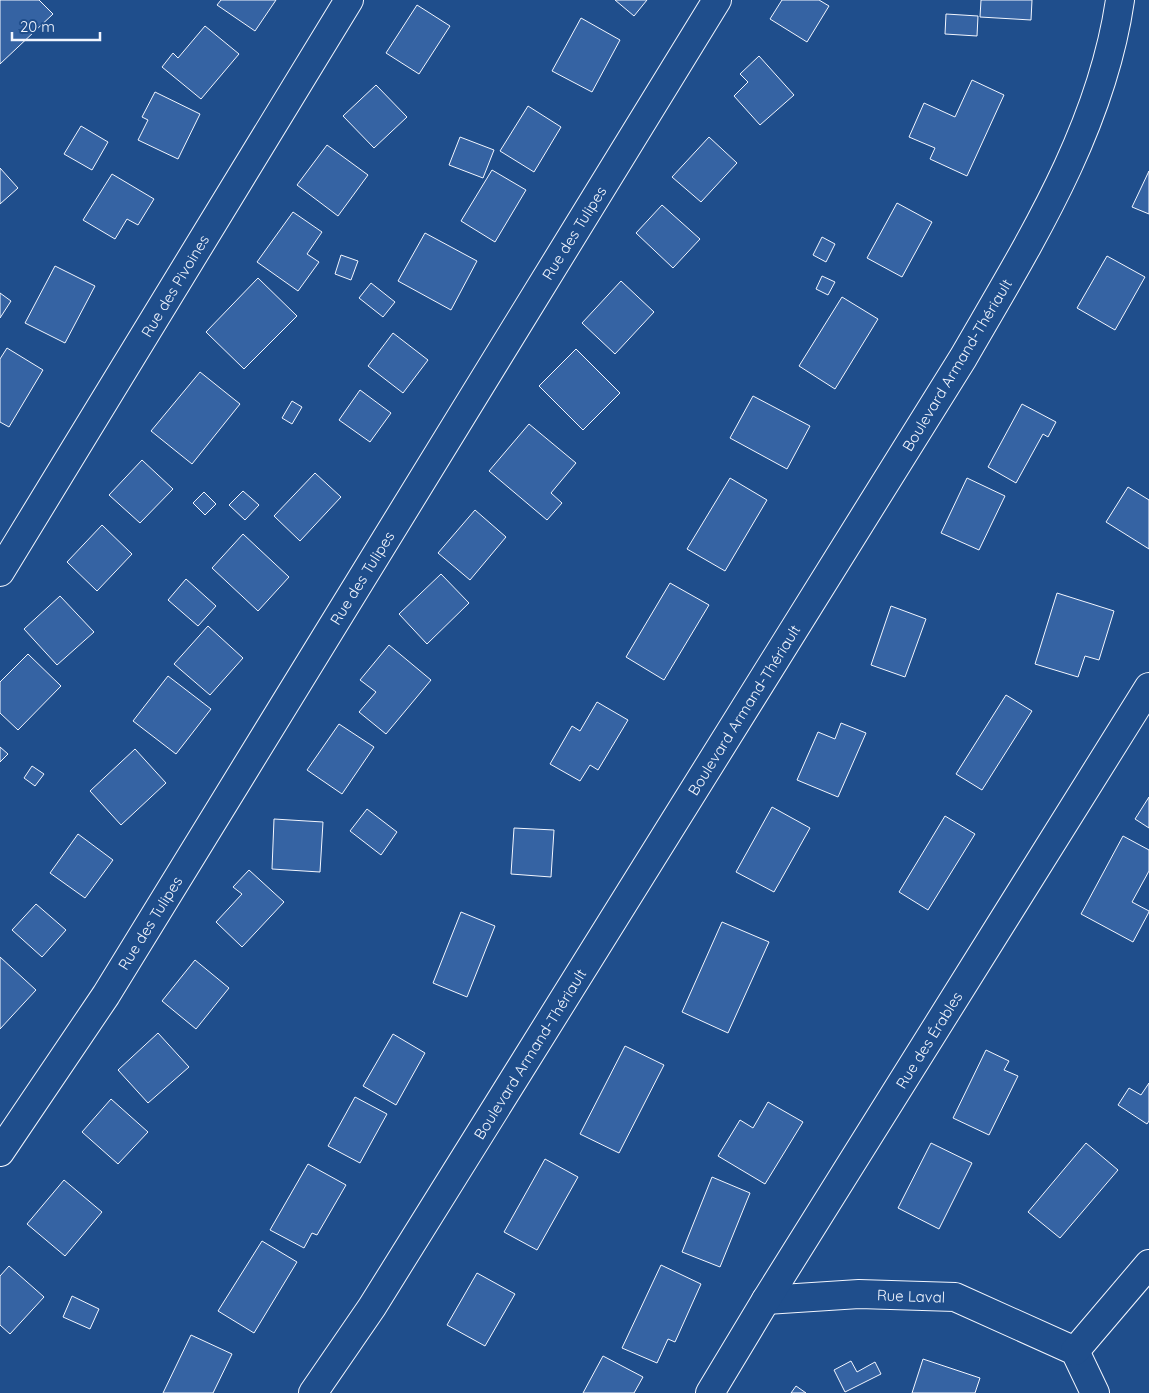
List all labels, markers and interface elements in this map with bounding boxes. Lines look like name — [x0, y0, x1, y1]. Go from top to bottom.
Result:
scale bar — [12, 10, 100, 42]
text: 20 m — [20, 17, 55, 36]
street label: Rue des Tulipes — [538, 183, 610, 283]
street label: Rue des Pivoines — [137, 231, 213, 341]
street label: Boulevard Armand-Thériault — [898, 275, 1016, 455]
street label: Rue des Tulipes — [326, 528, 398, 628]
street label: Boulevard Armand-Thériault — [684, 621, 804, 799]
street label: Rue des Tulipes — [114, 873, 186, 973]
street label: Boulevard Armand-Thériault — [470, 965, 590, 1143]
street label: Rue des Érables — [892, 988, 966, 1092]
street label: Rue Laval — [877, 1285, 945, 1307]

